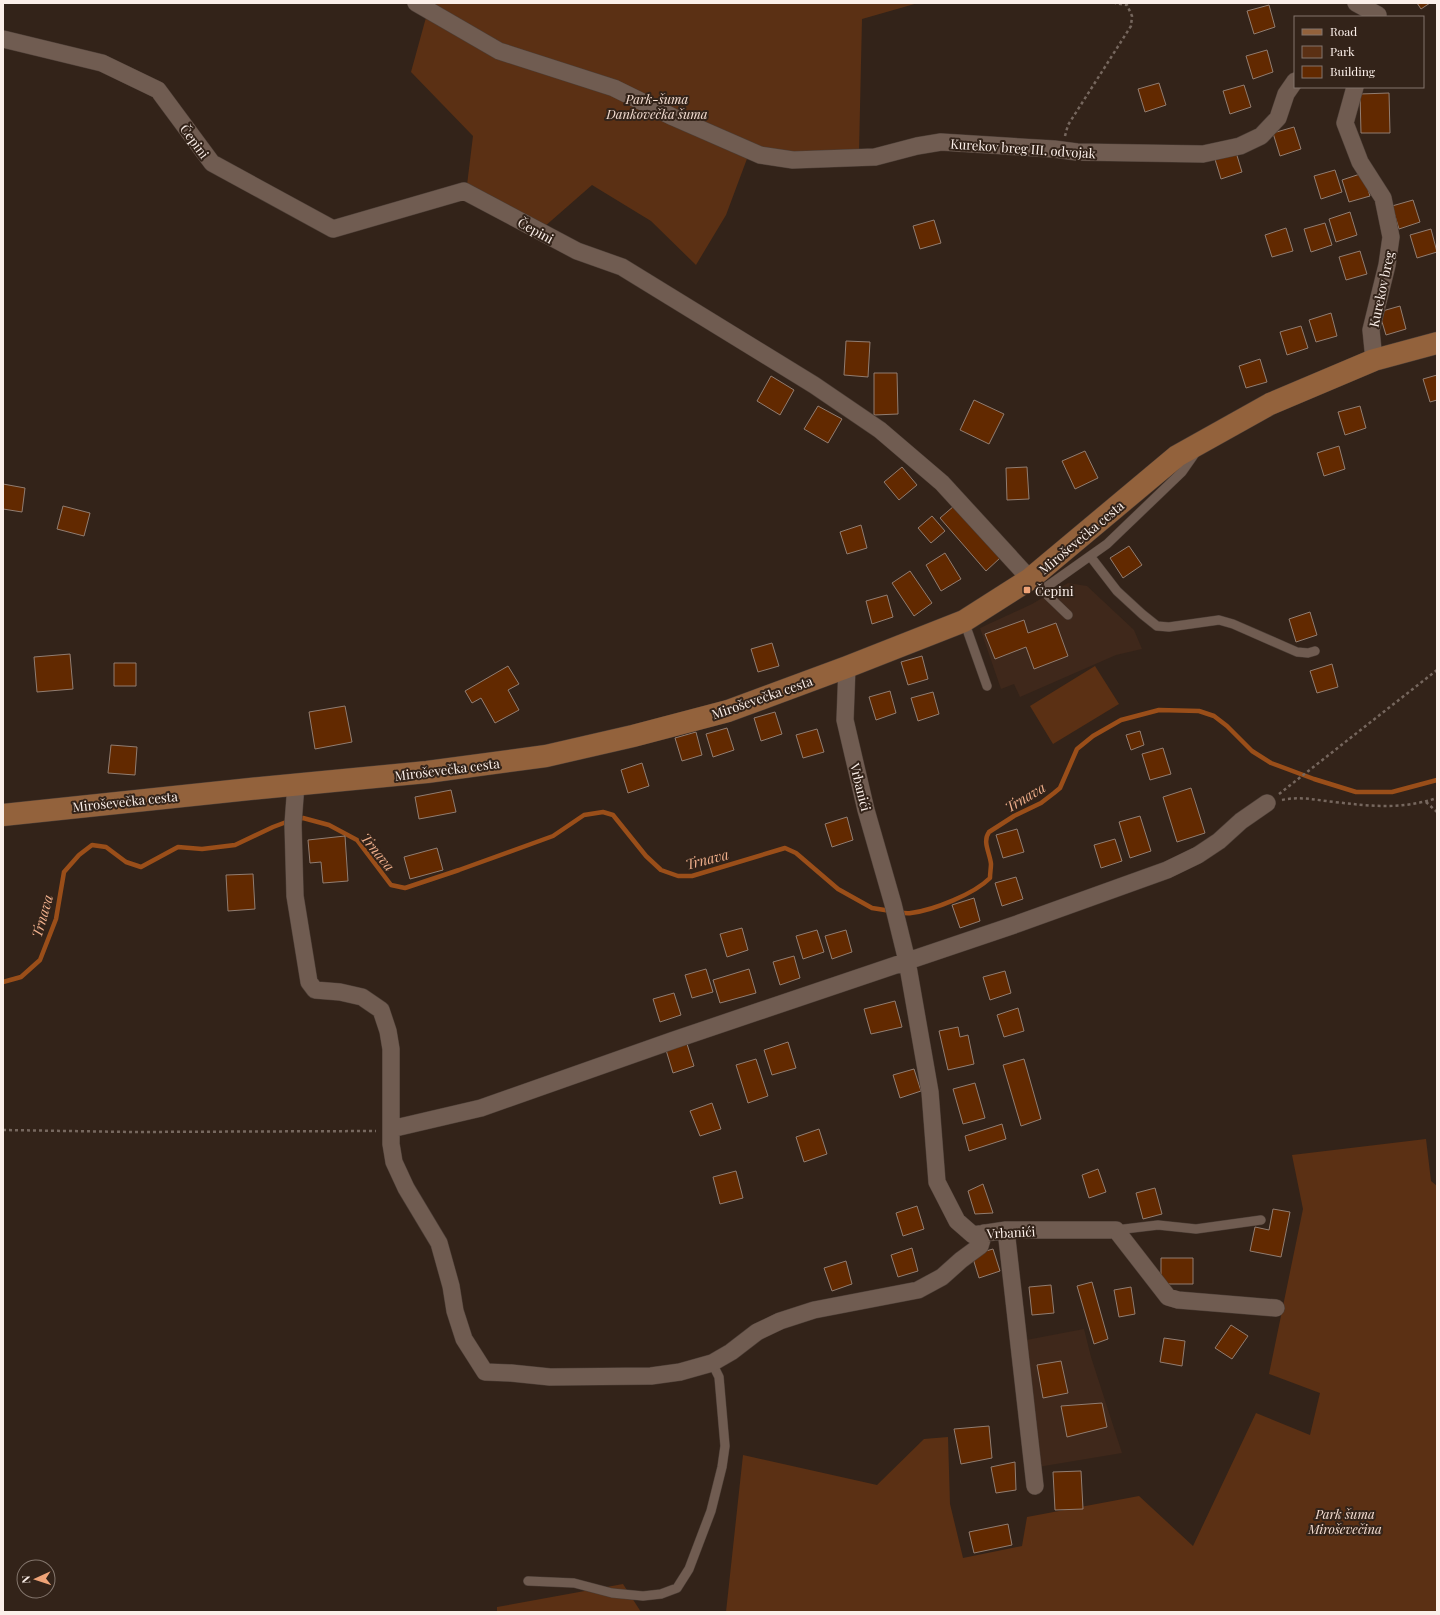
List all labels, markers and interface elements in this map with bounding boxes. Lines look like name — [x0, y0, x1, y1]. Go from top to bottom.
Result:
legend — [1294, 16, 1424, 88]
text: Road — [1330, 23, 1357, 39]
text: Park — [1330, 43, 1355, 59]
text: Building — [1330, 63, 1376, 79]
park label: Park-šuma Dankovečka šuma — [605, 90, 708, 122]
street label: Čepini — [177, 120, 213, 162]
street label: Kurekov breg III. odvojak — [950, 134, 1097, 162]
street label: Čepini — [515, 213, 557, 247]
street label: Kurekov breg — [1365, 249, 1397, 329]
street label: Miroševečka cesta — [1035, 496, 1127, 577]
place label: Čepini — [1035, 582, 1074, 599]
marker: Čepini — [1022, 585, 1032, 595]
street label: Miroševečka cesta — [709, 672, 815, 722]
street label: Miroševečka cesta — [394, 754, 501, 784]
street label: Vrbanići — [847, 760, 875, 813]
water label: Trnava — [1001, 778, 1049, 816]
street label: Miroševečka cesta — [72, 787, 179, 815]
water label: Trnava — [357, 829, 399, 875]
water label: Trnava — [683, 844, 731, 874]
water label: Trnava — [27, 892, 57, 940]
street label: Vrbanići — [985, 1222, 1036, 1242]
park label: Park šuma Miroševečina — [1307, 1505, 1382, 1537]
north arrow — [16, 1559, 56, 1599]
text: N — [18, 1575, 33, 1584]

